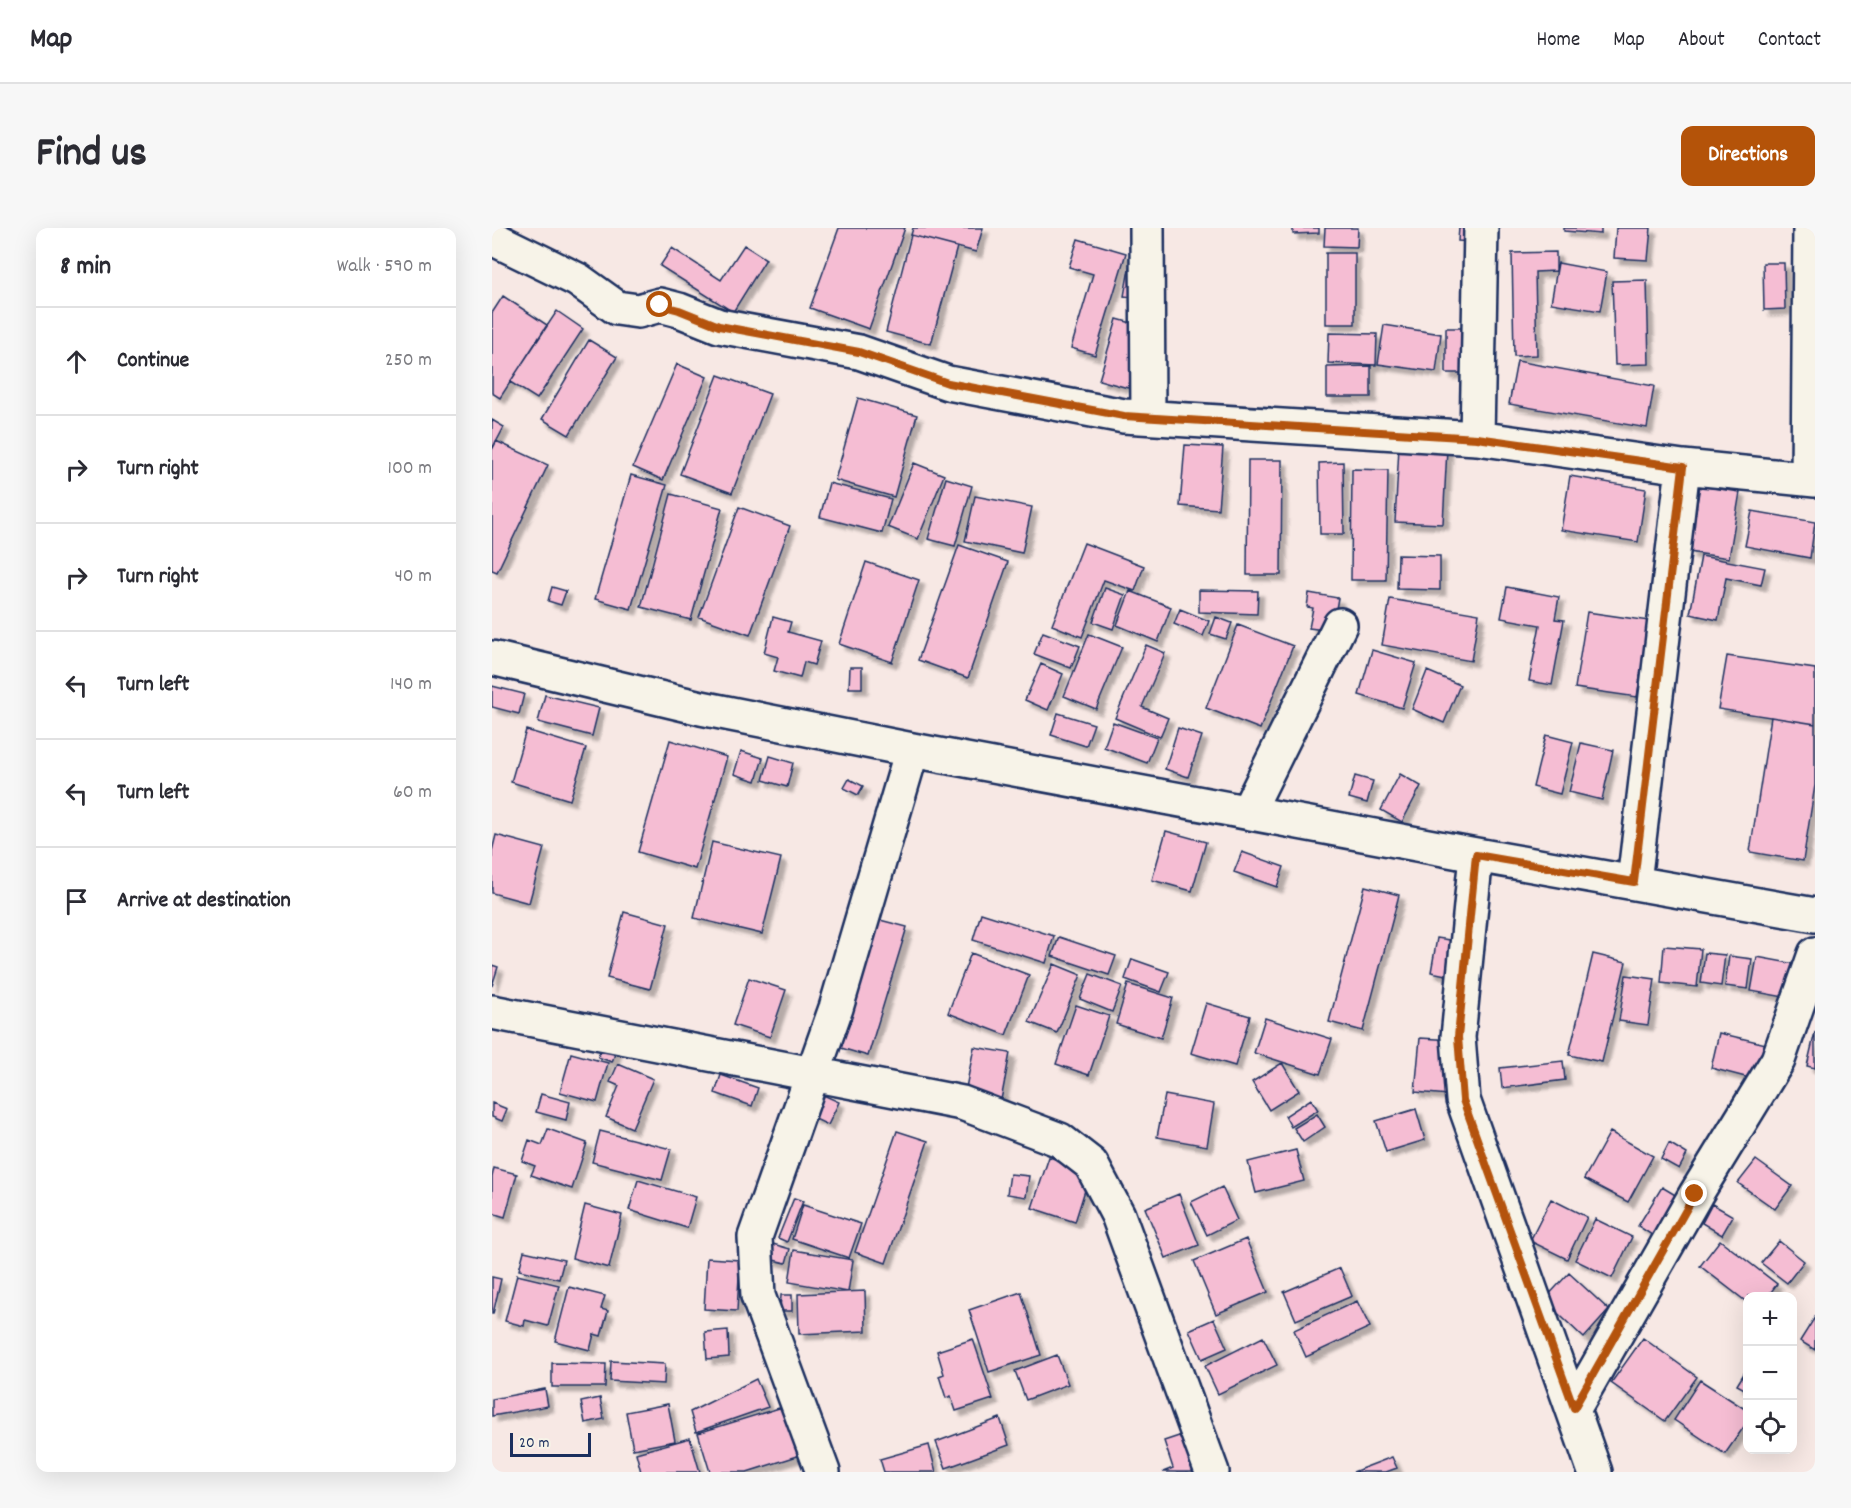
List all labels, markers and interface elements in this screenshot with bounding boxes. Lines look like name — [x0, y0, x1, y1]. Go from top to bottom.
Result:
text: Map — [30, 21, 72, 61]
text: Home — [1536, 26, 1580, 56]
text: Map — [1613, 26, 1645, 56]
text: About — [1678, 26, 1725, 56]
text: Contact — [1758, 26, 1821, 56]
text: Find us — [36, 126, 147, 186]
button: Directions — [1681, 126, 1815, 186]
text: 8 min — [60, 249, 111, 286]
text: Walk · 590 m — [337, 253, 432, 281]
route start — [646, 291, 672, 317]
icon: ahead — [60, 345, 93, 378]
text: Continue — [117, 346, 189, 377]
text: 250 m — [385, 347, 432, 375]
icon: right — [60, 453, 93, 486]
text: Turn right — [117, 454, 199, 485]
text: 100 m — [388, 455, 432, 483]
icon: right — [60, 561, 93, 594]
text: Turn right — [117, 562, 199, 593]
text: 40 m — [394, 563, 432, 591]
icon: left — [60, 669, 93, 702]
text: Turn left — [117, 670, 189, 701]
text: 140 m — [390, 671, 432, 699]
icon: left — [60, 777, 93, 810]
text: Turn left — [117, 778, 189, 809]
text: 60 m — [393, 779, 432, 807]
icon: arrive — [60, 885, 93, 918]
text: Arrive at destination — [117, 886, 291, 917]
route end — [1681, 1180, 1707, 1206]
map controls — [1743, 1292, 1797, 1454]
button: + — [1743, 1292, 1797, 1346]
button: − — [1743, 1346, 1797, 1400]
button: locate — [1743, 1400, 1797, 1454]
scale bar — [510, 1430, 591, 1458]
text: 20 m — [519, 1432, 549, 1455]

